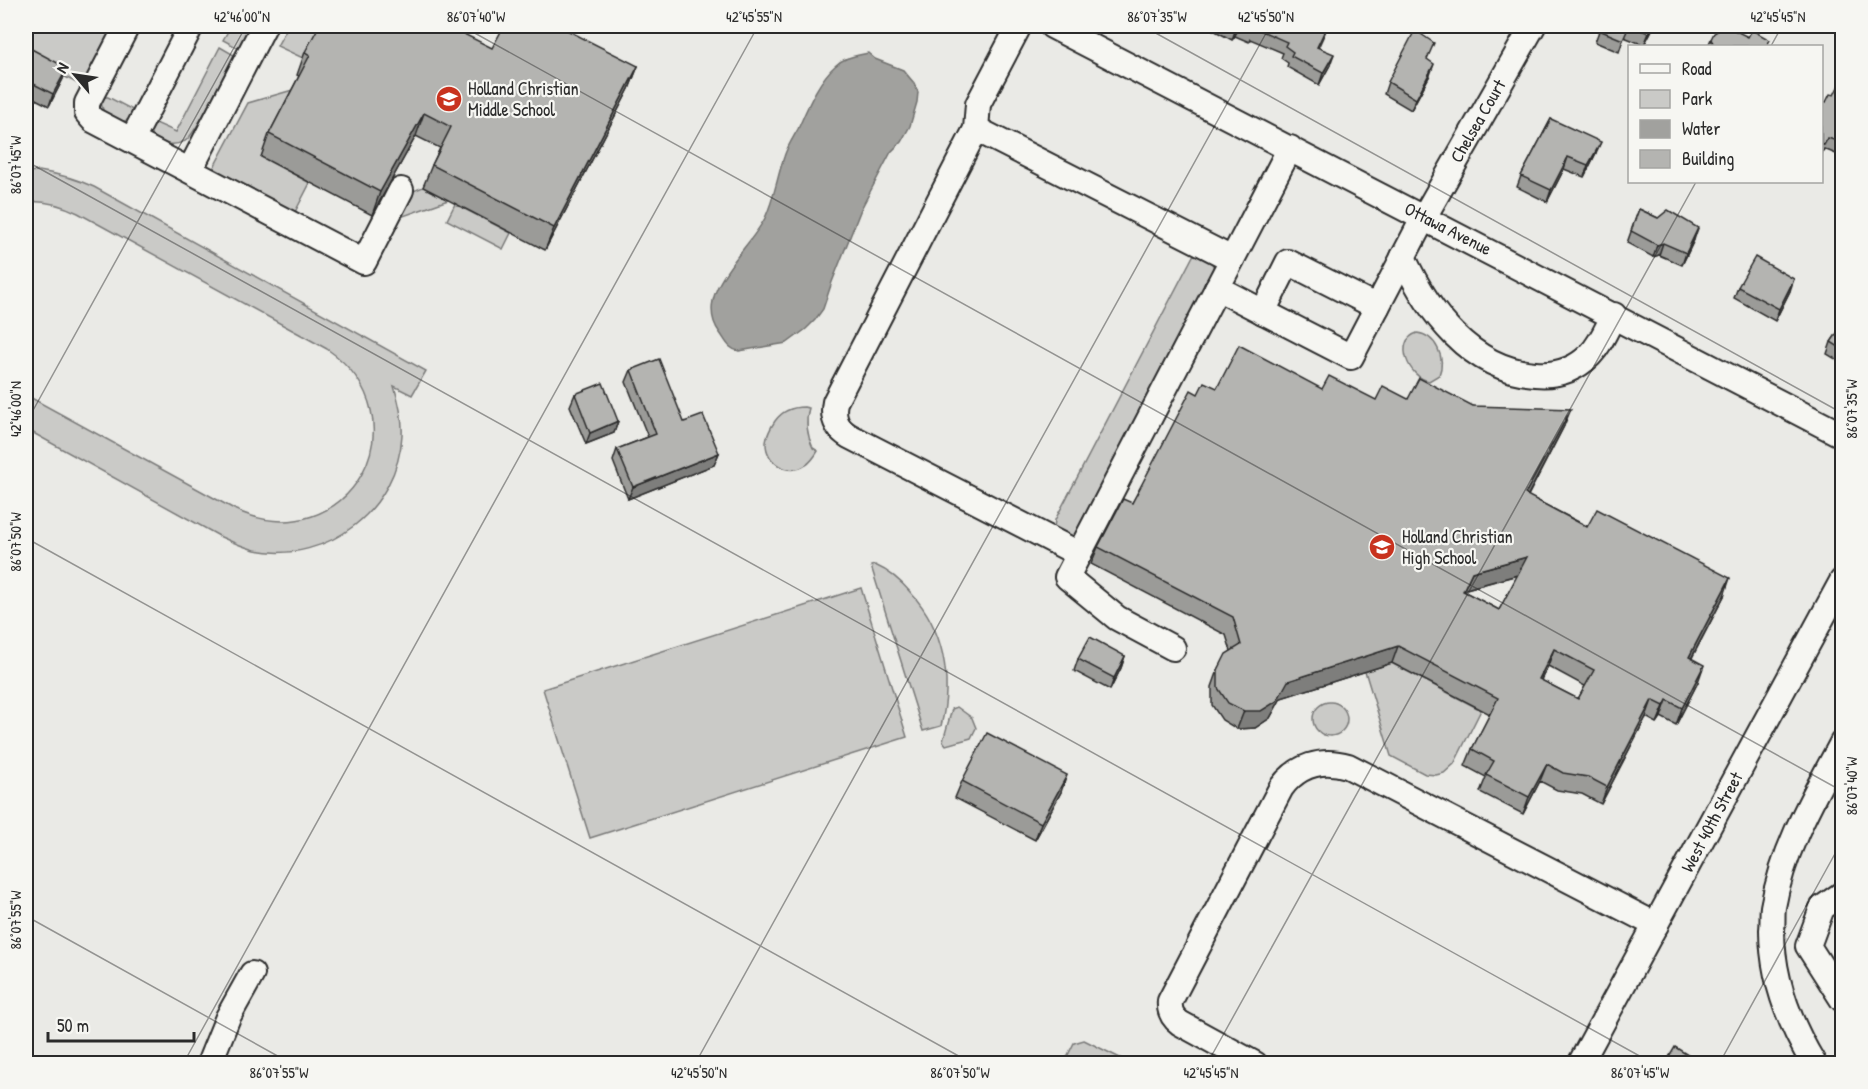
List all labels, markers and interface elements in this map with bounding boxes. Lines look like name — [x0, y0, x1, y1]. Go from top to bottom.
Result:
text: 42°46'00"N — [214, 6, 270, 27]
text: 86°07'40"W — [447, 6, 506, 27]
text: 42°45'55"N — [726, 6, 782, 27]
text: 86°07'35"W — [1127, 6, 1187, 27]
text: 42°45'50"N — [1238, 6, 1294, 27]
text: 42°45'45"N — [1750, 6, 1806, 27]
north arrow — [45, 45, 105, 105]
legend — [1628, 45, 1823, 183]
text: Road — [1682, 56, 1712, 81]
text: N — [50, 58, 74, 77]
street label: Chelsea Court — [1444, 74, 1512, 167]
place label: Holland Christian Middle School — [468, 76, 579, 122]
school or university icon: Holland Christian Middle School — [434, 84, 464, 114]
text: Park — [1682, 86, 1713, 111]
text: Water — [1682, 116, 1720, 141]
text: 86°07'45"W — [5, 135, 26, 194]
text: Building — [1682, 146, 1734, 171]
street label: Ottawa Avenue — [1400, 196, 1496, 261]
text: 86°07'35"W — [1841, 379, 1862, 439]
text: 42°46'00"N — [5, 381, 26, 437]
text: 86°07'50"W — [5, 512, 26, 572]
place label: Holland Christian High School — [1402, 524, 1513, 570]
school or university icon: Holland Christian High School — [1367, 532, 1397, 562]
text: 86°07'40"W — [1841, 756, 1862, 815]
street label: West 40th Street — [1675, 767, 1749, 876]
text: 86°07'55"W — [5, 890, 26, 950]
scale bar — [48, 1005, 194, 1043]
text: 50 m — [57, 1013, 89, 1038]
text: 86°07'55"W — [249, 1062, 309, 1083]
text: 42°45'50"N — [671, 1062, 727, 1083]
text: 86°07'50"W — [930, 1062, 990, 1083]
text: 42°45'45"N — [1183, 1062, 1239, 1083]
text: 86°07'45"W — [1611, 1062, 1670, 1083]

